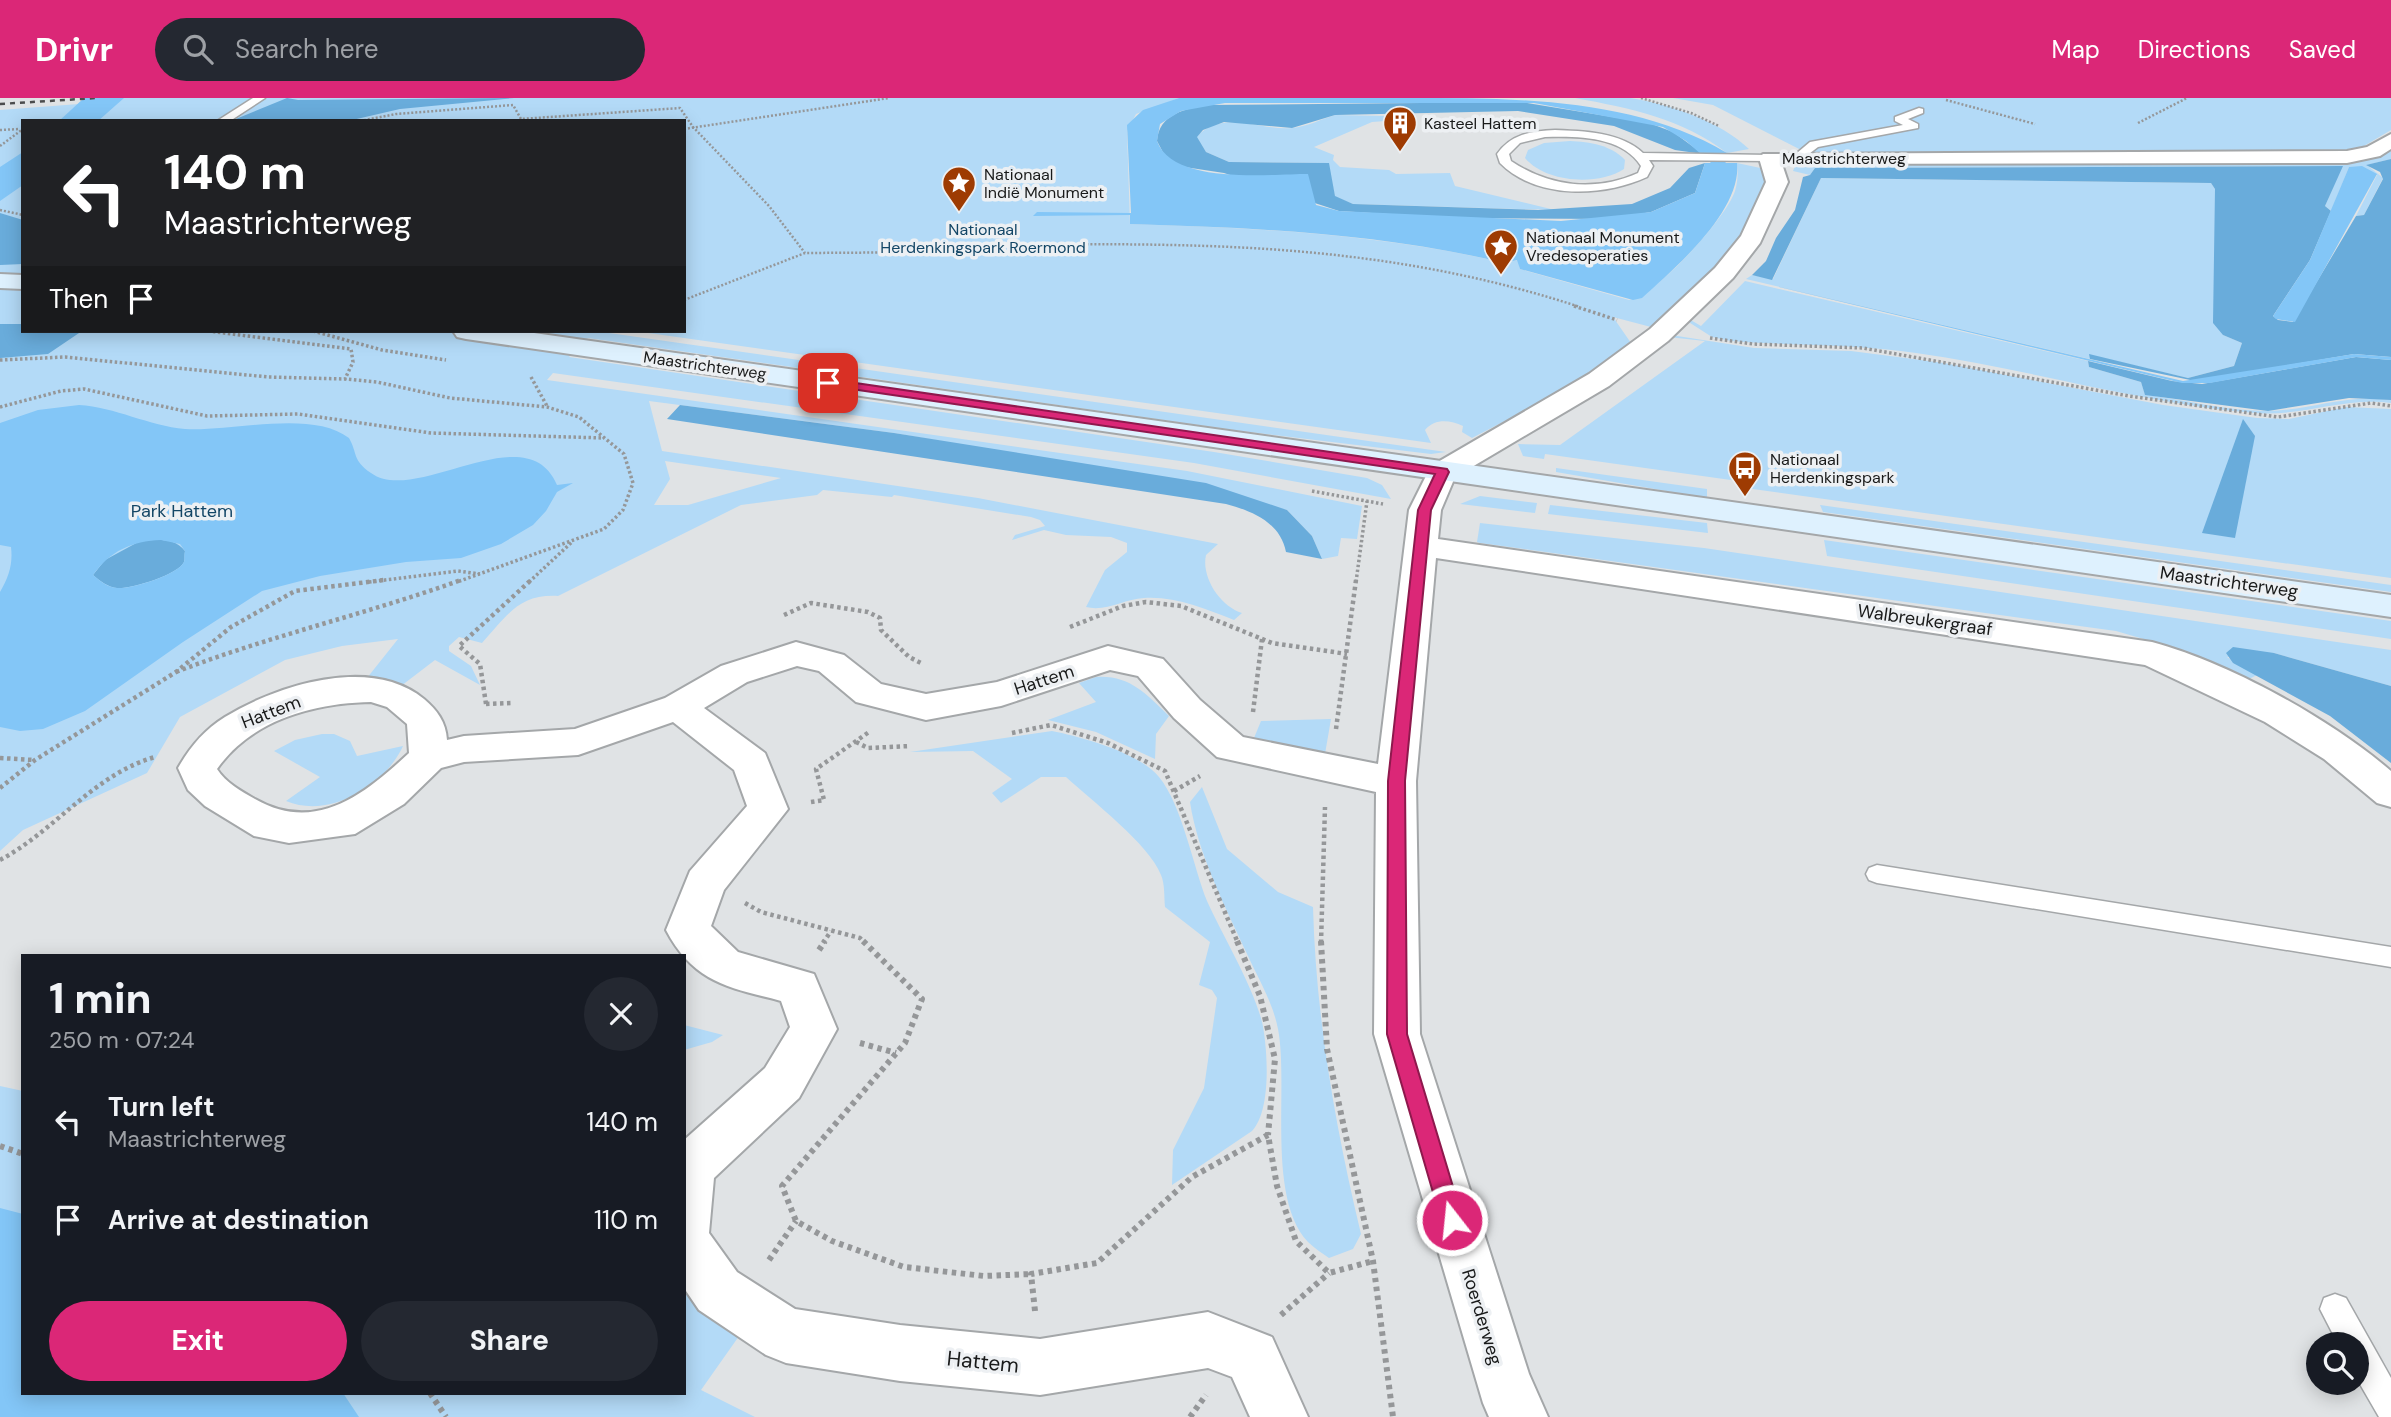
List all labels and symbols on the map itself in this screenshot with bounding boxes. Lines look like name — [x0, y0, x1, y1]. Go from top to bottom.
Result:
building icon: Kasteel Hattem — [1381, 104, 1419, 153]
place label: Kasteel Hattem — [1424, 113, 1536, 134]
street label: Maastrichterweg — [1782, 148, 1906, 169]
place icon: Nationaal Indië Monument — [940, 164, 978, 213]
place label: Nationaal Indië Monument — [984, 164, 1104, 203]
park label: Nationaal Herdenkingspark Roermond — [880, 219, 1086, 258]
place icon: Nationaal Monument Vredesoperaties — [1482, 227, 1520, 276]
place label: Nationaal Monument Vredesoperaties — [1526, 227, 1680, 266]
street label: Maastrichterweg — [642, 346, 768, 385]
pin — [798, 353, 858, 413]
bus stop icon: Nationaal Herdenkingspark — [1726, 449, 1764, 498]
place label: Nationaal Herdenkingspark — [1770, 449, 1895, 488]
park label: Park Hattem — [131, 499, 233, 523]
street label: Maastrichterweg — [2158, 560, 2300, 604]
street label: Walbreukergraaf — [1856, 599, 1994, 641]
street label: Hattem — [1011, 659, 1077, 701]
street label: Hattem — [238, 690, 304, 734]
position arrow — [1415, 1183, 1489, 1257]
street label: Roerderweg — [1456, 1266, 1508, 1368]
street label: Hattem — [946, 1344, 1020, 1380]

